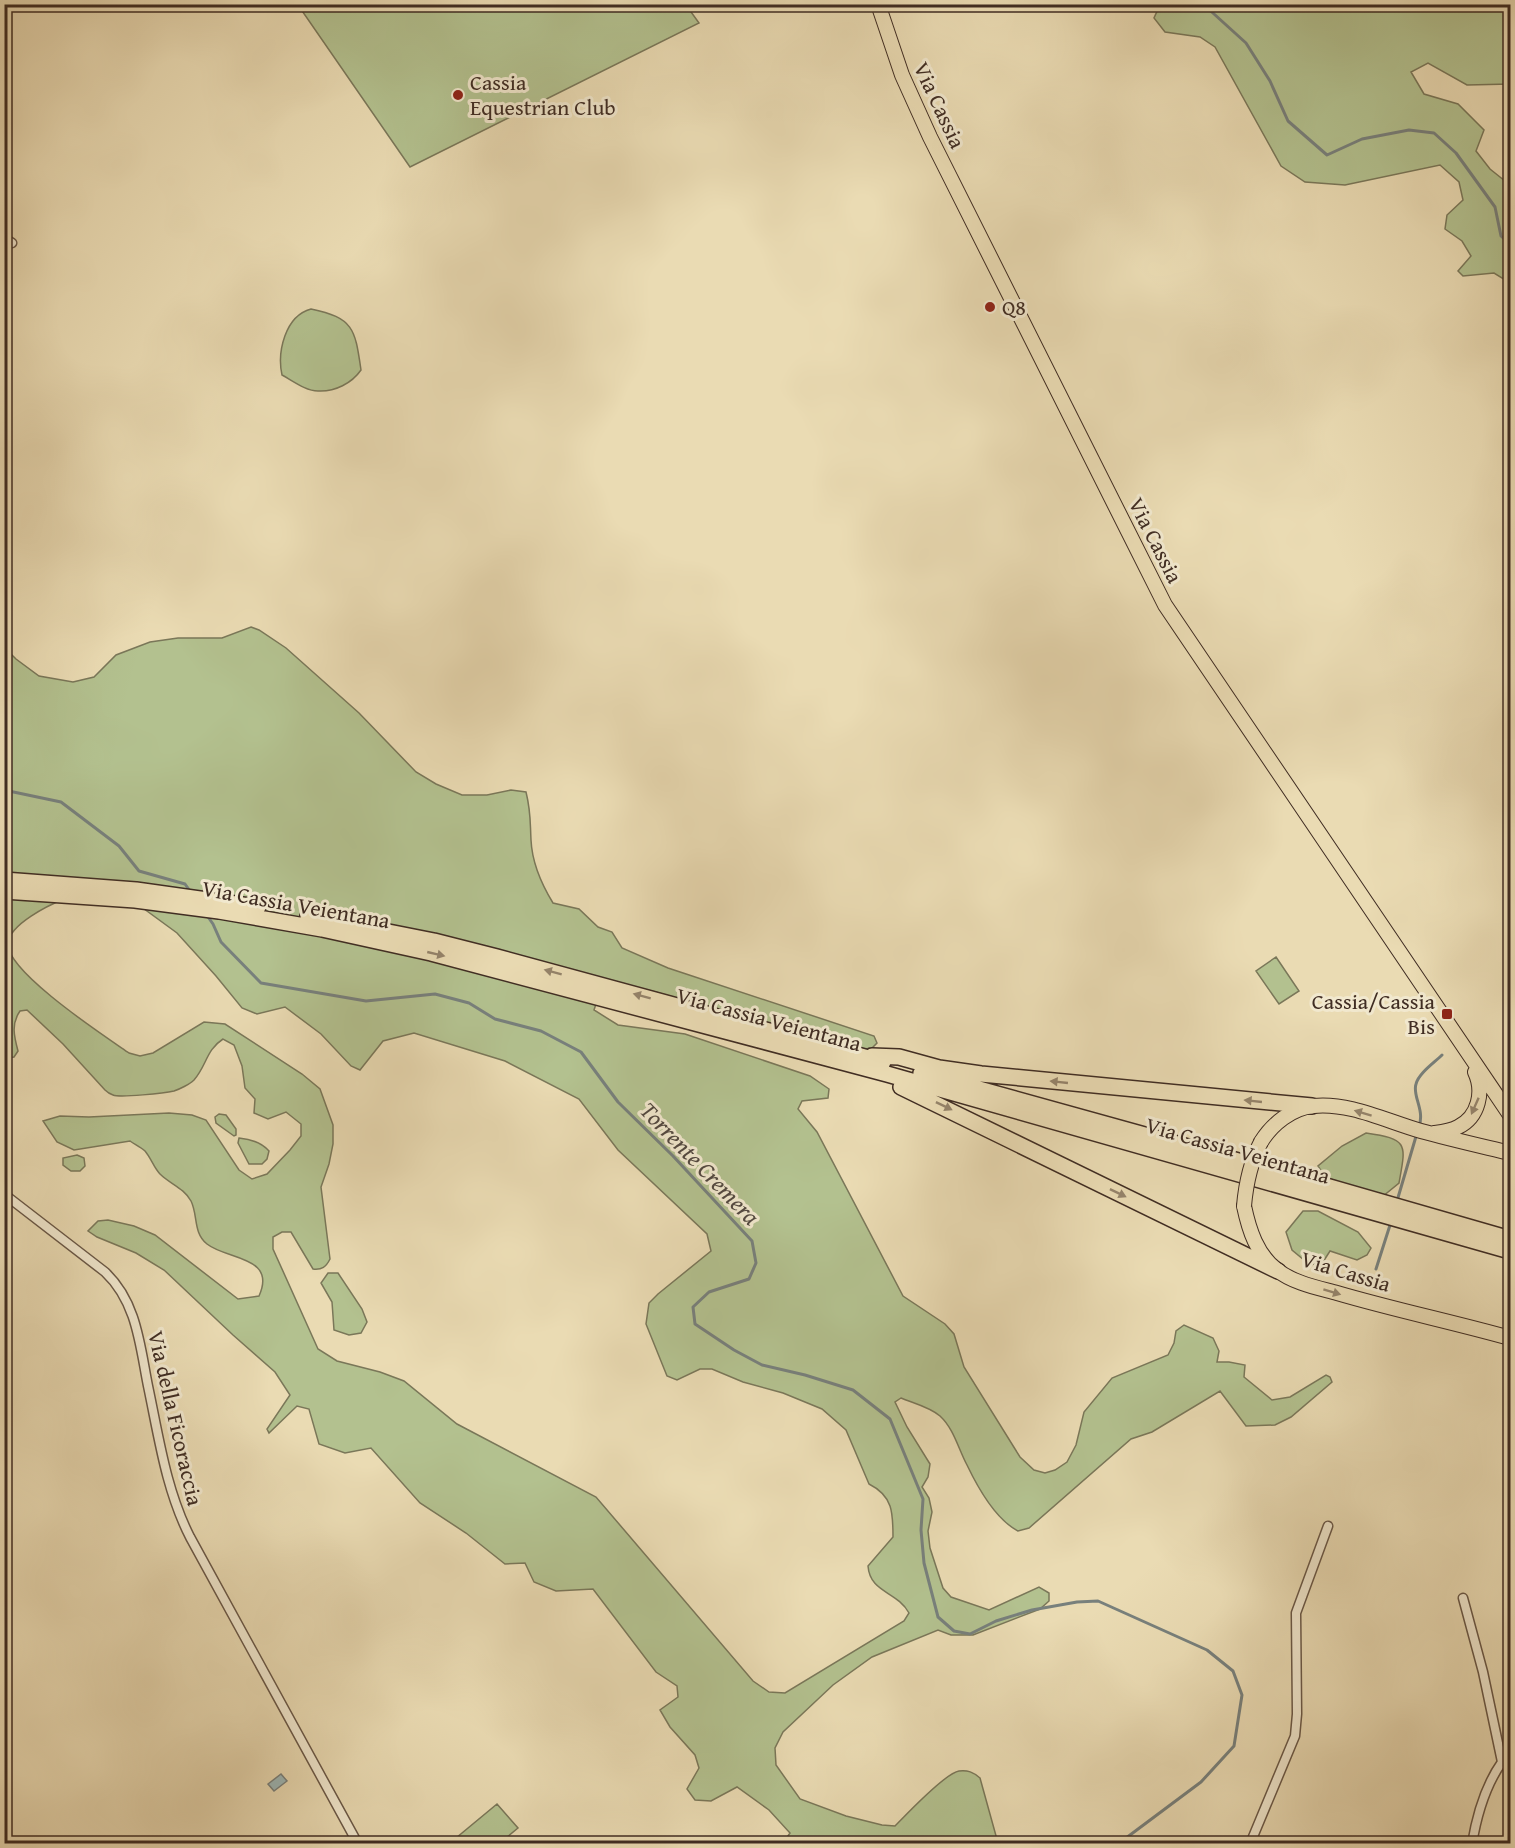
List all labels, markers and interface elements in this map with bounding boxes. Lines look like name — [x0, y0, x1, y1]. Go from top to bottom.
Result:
street label: Via Cassia — [906, 56, 974, 154]
place label: Cassia Equestrian Club — [470, 66, 616, 123]
marker: Cassia Equestrian Club — [451, 88, 465, 102]
place label: Q8 — [1002, 291, 1026, 323]
marker: Q8 — [983, 300, 997, 314]
street label: Via Cassia — [1121, 492, 1191, 589]
street label: Via Cassia Veientana — [200, 872, 393, 936]
one-way arrow — [426, 950, 445, 960]
one-way arrow — [544, 967, 562, 976]
street label: Via Cassia Veientana — [673, 979, 866, 1059]
place label: Cassia/Cassia Bis — [1312, 985, 1436, 1042]
one-way arrow — [633, 991, 651, 1000]
marker: Cassia/Cassia Bis — [1440, 1007, 1454, 1021]
one-way arrow — [1050, 1077, 1069, 1087]
water label: Torrente Cremera — [632, 1093, 768, 1233]
one-way arrow — [1244, 1096, 1263, 1106]
one-way arrow — [1470, 1098, 1480, 1116]
one-way arrow — [935, 1101, 952, 1111]
street label: Via Cassia Veientana — [1142, 1108, 1334, 1192]
one-way arrow — [1354, 1108, 1372, 1117]
one-way arrow — [1110, 1188, 1127, 1197]
street label: Via Cassia — [1297, 1242, 1395, 1300]
one-way arrow — [1323, 1288, 1341, 1297]
street label: Via della Ficoraccia — [140, 1327, 212, 1509]

